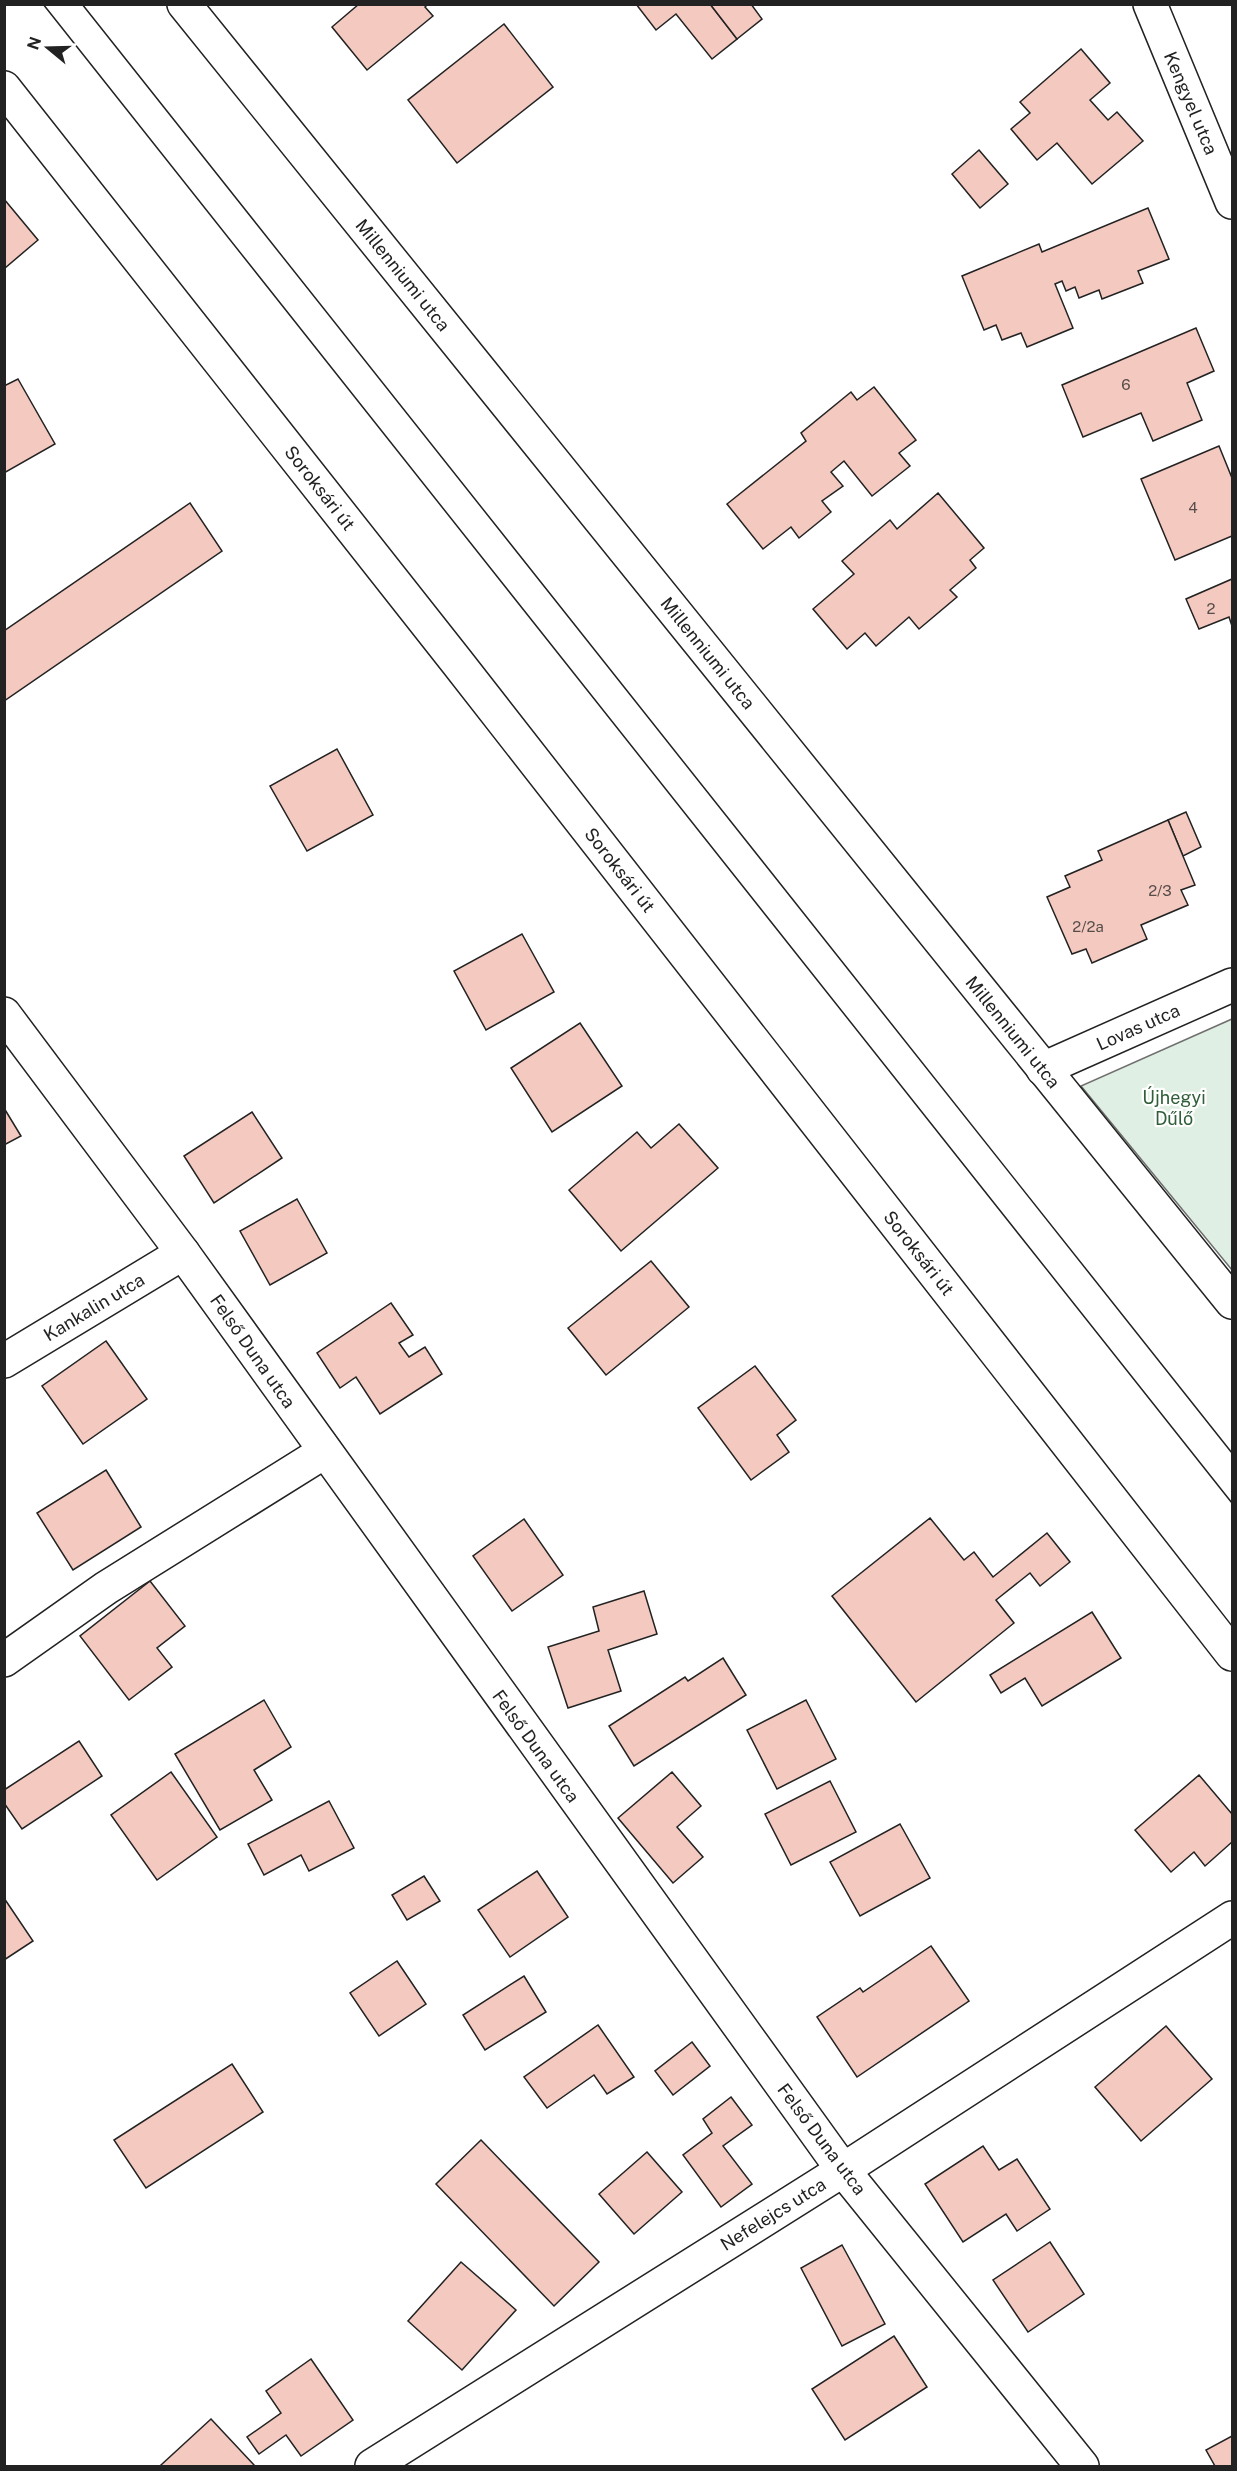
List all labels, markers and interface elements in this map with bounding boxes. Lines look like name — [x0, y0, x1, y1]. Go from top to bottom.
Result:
north arrow — [18, 18, 78, 78]
text: N — [23, 34, 45, 52]
street label: Kengyel utca — [1160, 48, 1222, 158]
street label: Millenniumi utca — [351, 215, 455, 335]
house number: 6 — [1121, 376, 1131, 393]
street label: Soroksári út — [280, 441, 360, 535]
house number: 4 — [1188, 499, 1198, 516]
street label: Millenniumi utca — [656, 593, 760, 713]
house number: 2 — [1207, 600, 1216, 617]
street label: Soroksári út — [580, 823, 660, 917]
house number: 2/3 — [1148, 882, 1172, 899]
house number: 2/2a — [1072, 918, 1104, 935]
street label: Millenniumi utca — [961, 972, 1065, 1092]
street label: Lovas utca — [1093, 999, 1183, 1055]
park label: Újhegyi Dűlő — [1142, 1086, 1206, 1129]
street label: Soroksári út — [879, 1206, 959, 1300]
street label: Kankalin utca — [40, 1269, 148, 1345]
street label: Felső Duna utca — [206, 1290, 300, 1412]
street label: Felső Duna utca — [488, 1686, 584, 1806]
street label: Felső Duna utca — [773, 2079, 871, 2199]
street label: Nefelejcs utca — [716, 2173, 830, 2255]

